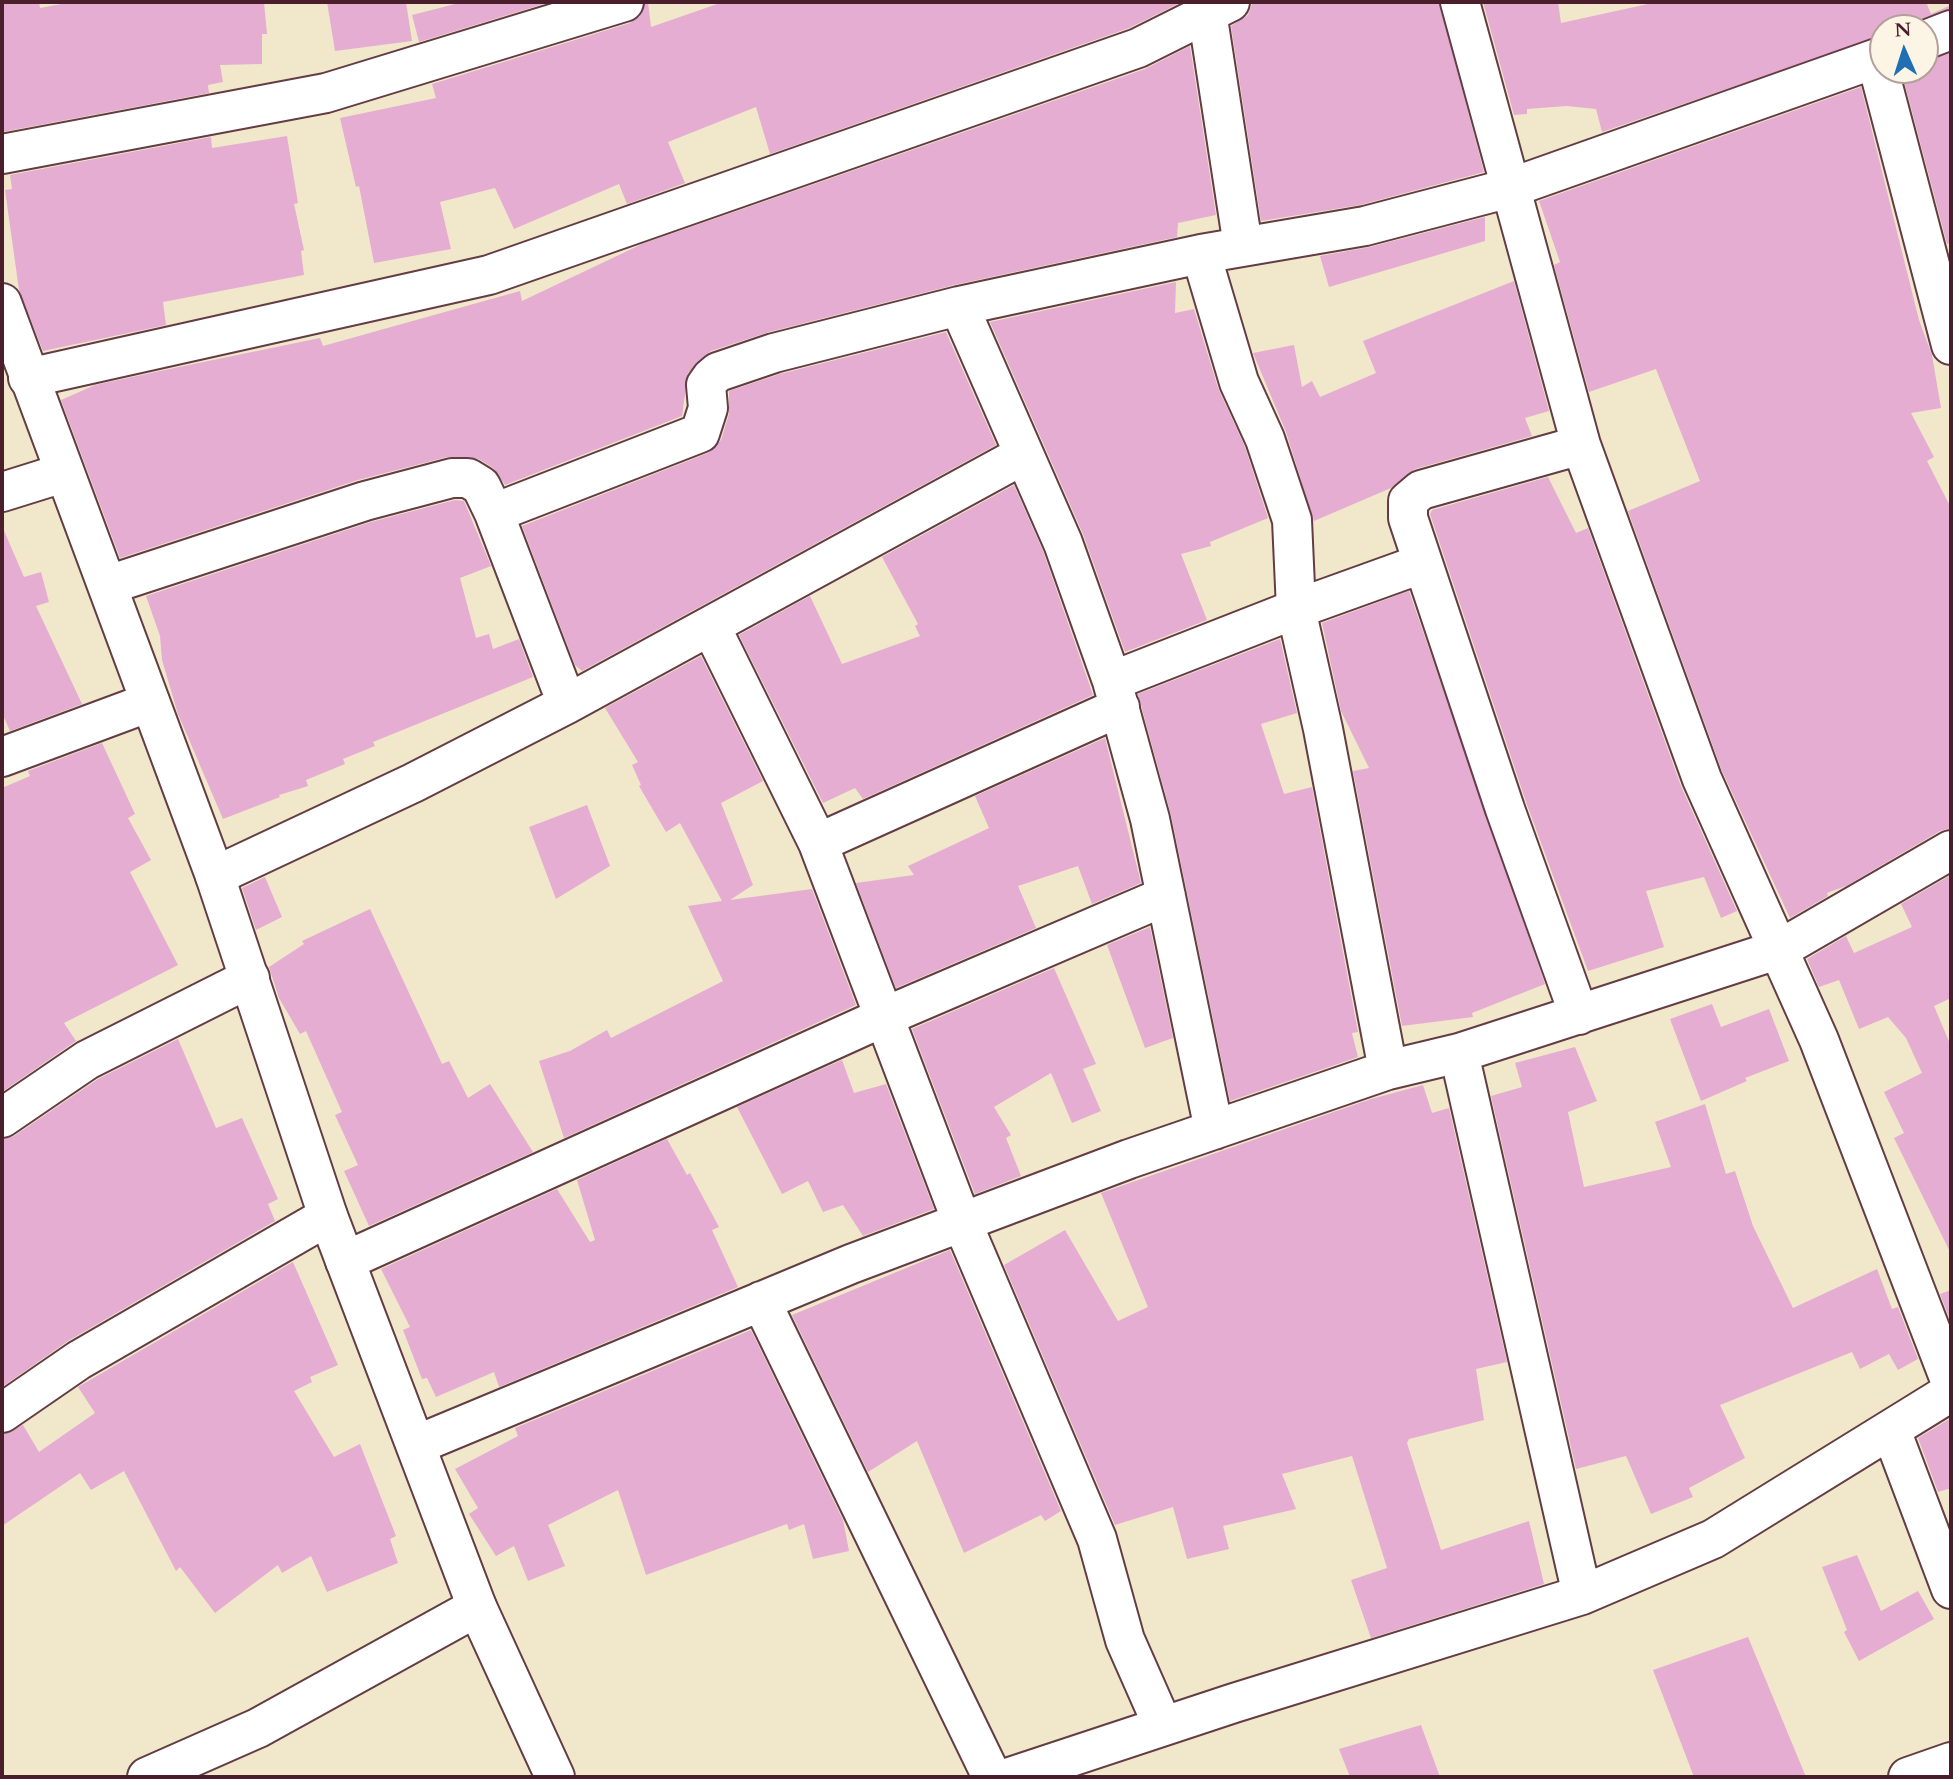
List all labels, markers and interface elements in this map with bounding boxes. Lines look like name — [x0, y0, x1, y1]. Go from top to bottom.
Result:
north arrow — [1869, 14, 1939, 84]
text: N — [1894, 17, 1912, 43]

